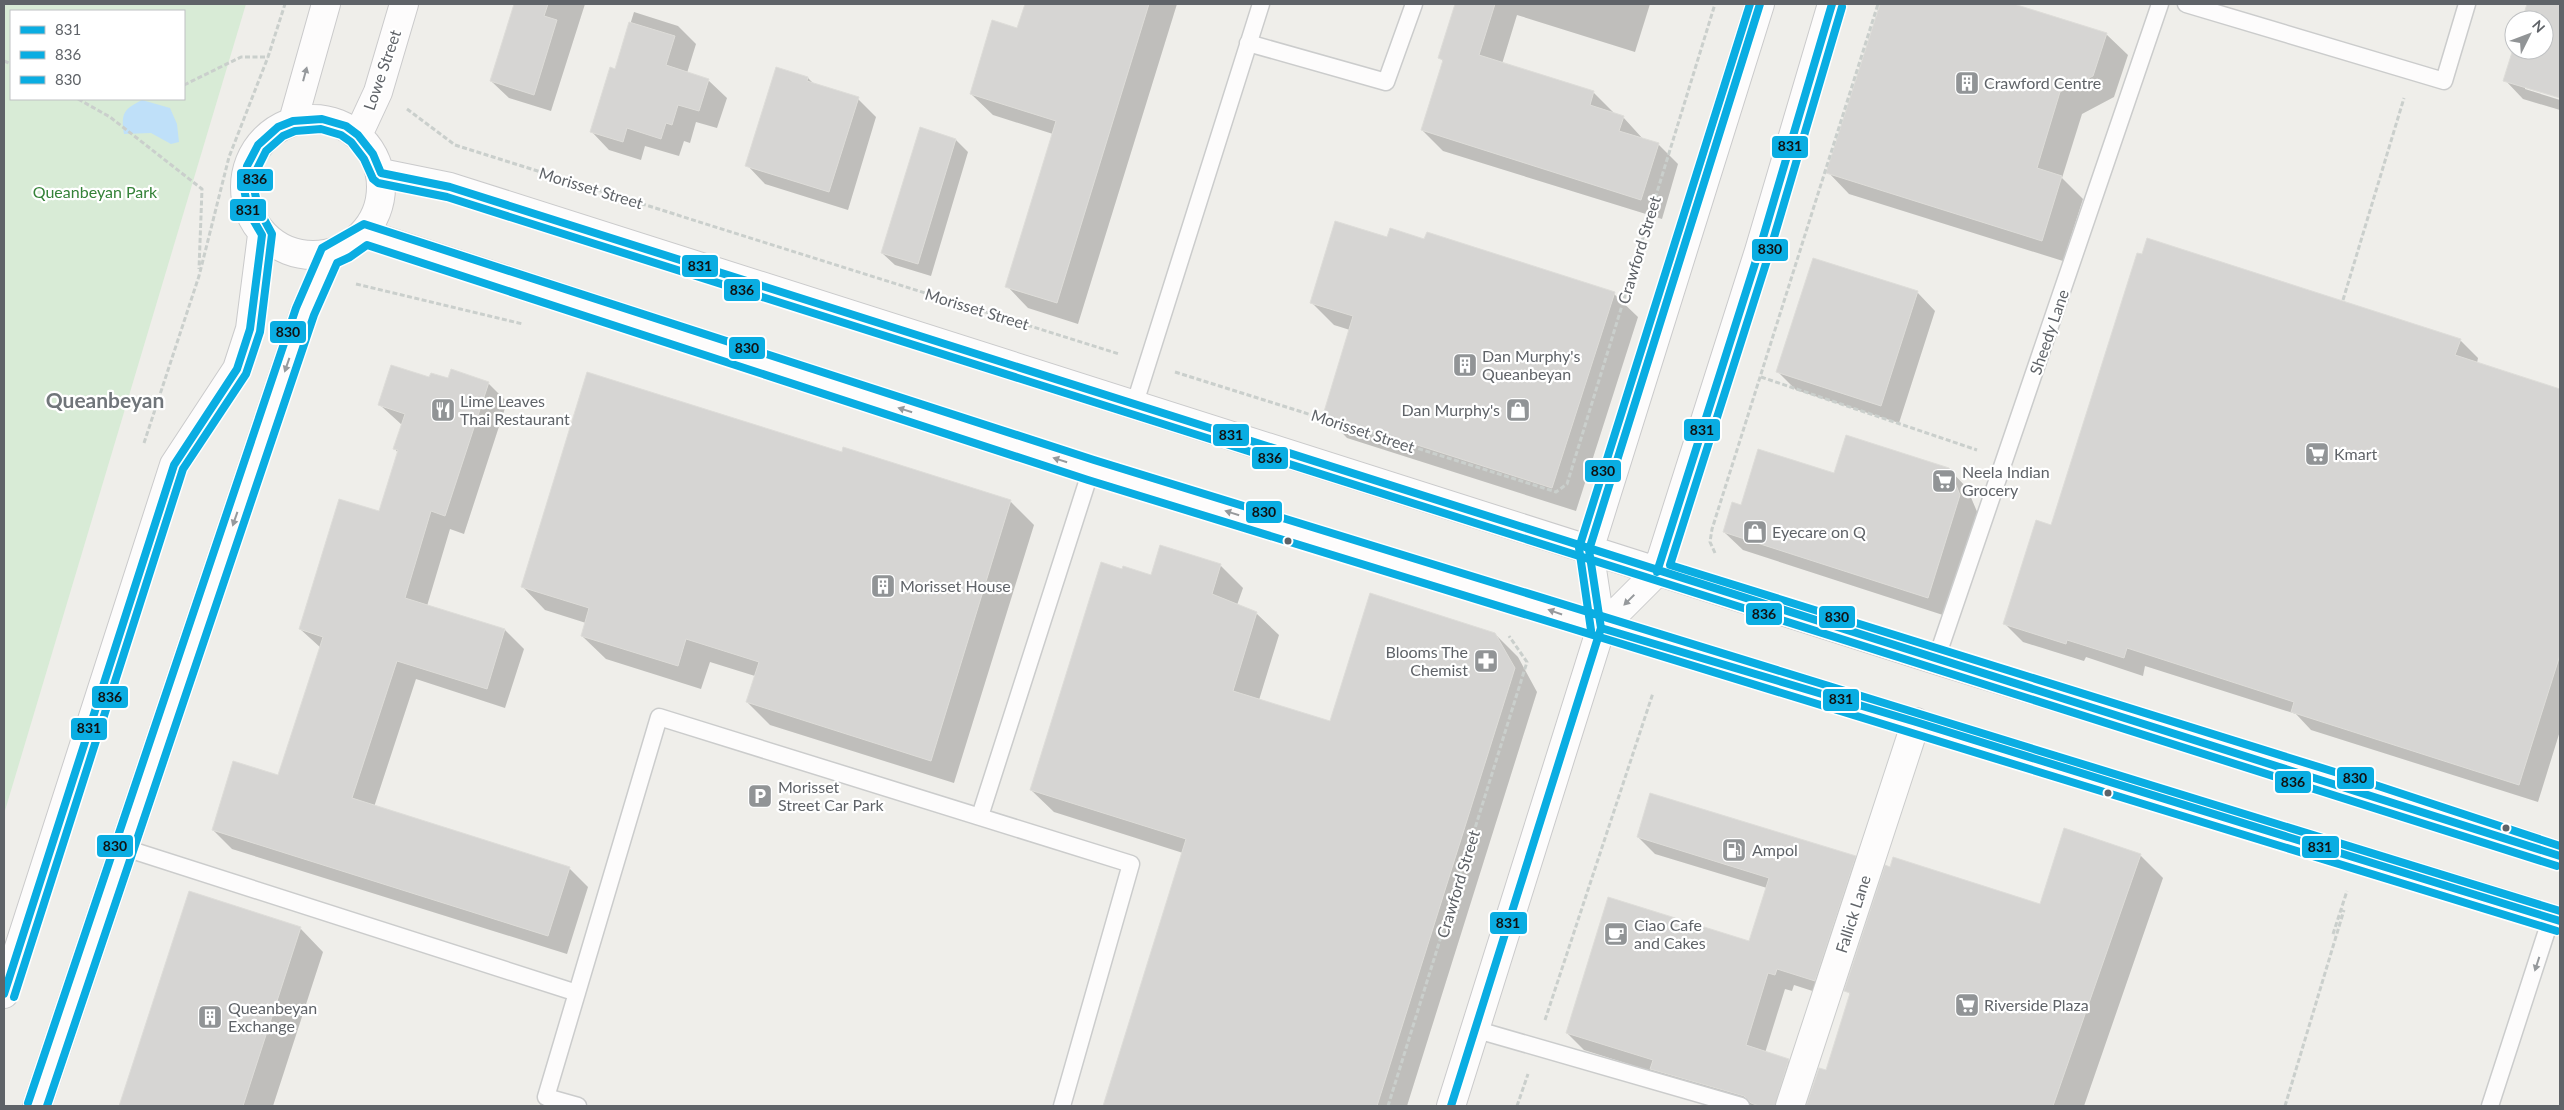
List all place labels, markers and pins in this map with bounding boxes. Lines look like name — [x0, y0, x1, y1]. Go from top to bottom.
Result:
building icon: Crawford Centre — [1954, 70, 1980, 96]
place label: Crawford Centre — [1984, 73, 2101, 92]
place label: Dan Murphy's Queanbeyan — [1482, 346, 1580, 383]
building icon: Dan Murphy's Queanbeyan — [1452, 352, 1478, 378]
place label: Lime Leaves Thai Restaurant — [460, 391, 570, 428]
restaurant icon: Lime Leaves Thai Restaurant — [430, 397, 456, 423]
shop icon: Dan Murphy's — [1505, 397, 1531, 423]
place label: Dan Murphy's — [1402, 400, 1500, 419]
supermarket icon: Kmart — [2304, 441, 2330, 467]
place label: Kmart — [2334, 444, 2378, 463]
place label: Neela Indian Grocery — [1962, 462, 2050, 499]
supermarket icon: Neela Indian Grocery — [1931, 468, 1957, 494]
shop icon: Eyecare on Q — [1742, 519, 1768, 545]
place label: Eyecare on Q — [1772, 522, 1866, 541]
unlabelled marker — [1283, 536, 1293, 546]
building icon: Morisset House — [870, 573, 896, 599]
place label: Morisset House — [900, 576, 1011, 595]
place label: Blooms The Chemist — [1386, 642, 1468, 679]
pharmacy icon: Blooms The Chemist — [1473, 648, 1499, 674]
place label: Morisset Street Car Park — [778, 777, 885, 814]
parking icon: Morisset Street Car Park — [747, 783, 773, 809]
unlabelled marker — [2103, 788, 2113, 798]
unlabelled marker — [2501, 823, 2511, 833]
fuel station icon: Ampol — [1721, 837, 1747, 863]
place label: Ampol — [1752, 840, 1798, 859]
place label: Ciao Cafe and Cakes — [1634, 915, 1706, 952]
cafe icon: Ciao Cafe and Cakes — [1603, 921, 1629, 947]
supermarket icon: Riverside Plaza — [1954, 992, 1980, 1018]
place label: Riverside Plaza — [1984, 995, 2089, 1014]
place label: Queanbeyan Exchange — [228, 998, 317, 1035]
building icon: Queanbeyan Exchange — [197, 1004, 223, 1030]

